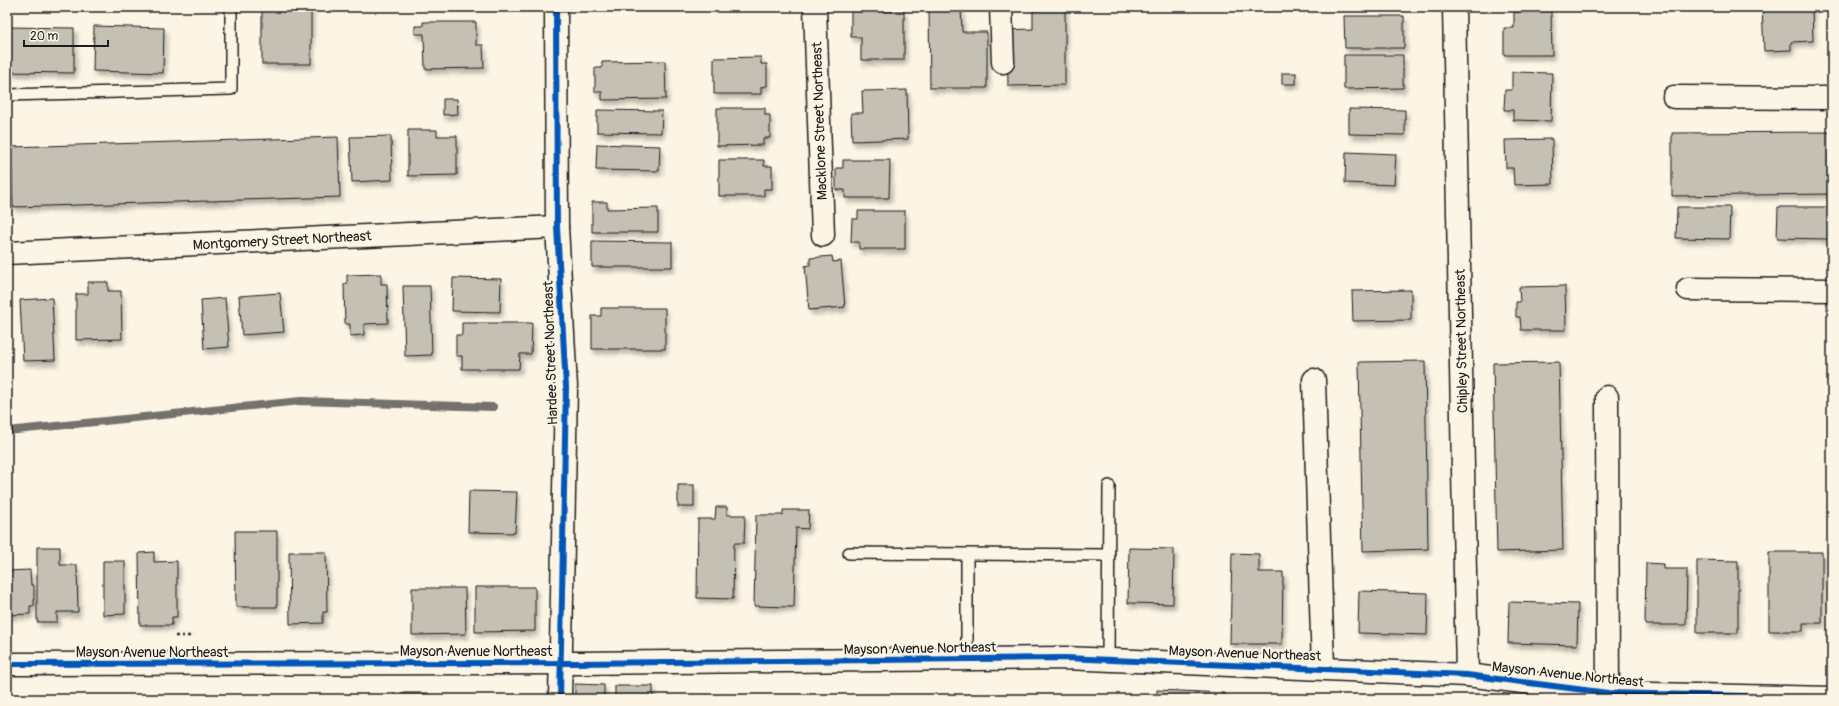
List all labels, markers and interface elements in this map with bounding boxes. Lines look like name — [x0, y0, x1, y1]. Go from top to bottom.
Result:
scale bar — [24, 22, 108, 48]
text: 20 m — [30, 29, 59, 44]
street label: Macklone Street Northeast — [808, 41, 831, 201]
street label: Montgomery Street Northeast — [192, 227, 372, 254]
street label: Chipley Street Northeast — [1452, 268, 1471, 413]
street label: Hardee Street Northeast — [539, 280, 562, 425]
street label: Mayson Avenue Northeast — [843, 639, 997, 658]
street label: Mayson Avenue Northeast — [1168, 642, 1322, 665]
street label: Mayson Avenue Northeast — [400, 643, 553, 660]
street label: Mayson Avenue Northeast — [76, 644, 229, 661]
street label: Mayson Avenue Northeast — [1491, 658, 1645, 691]

